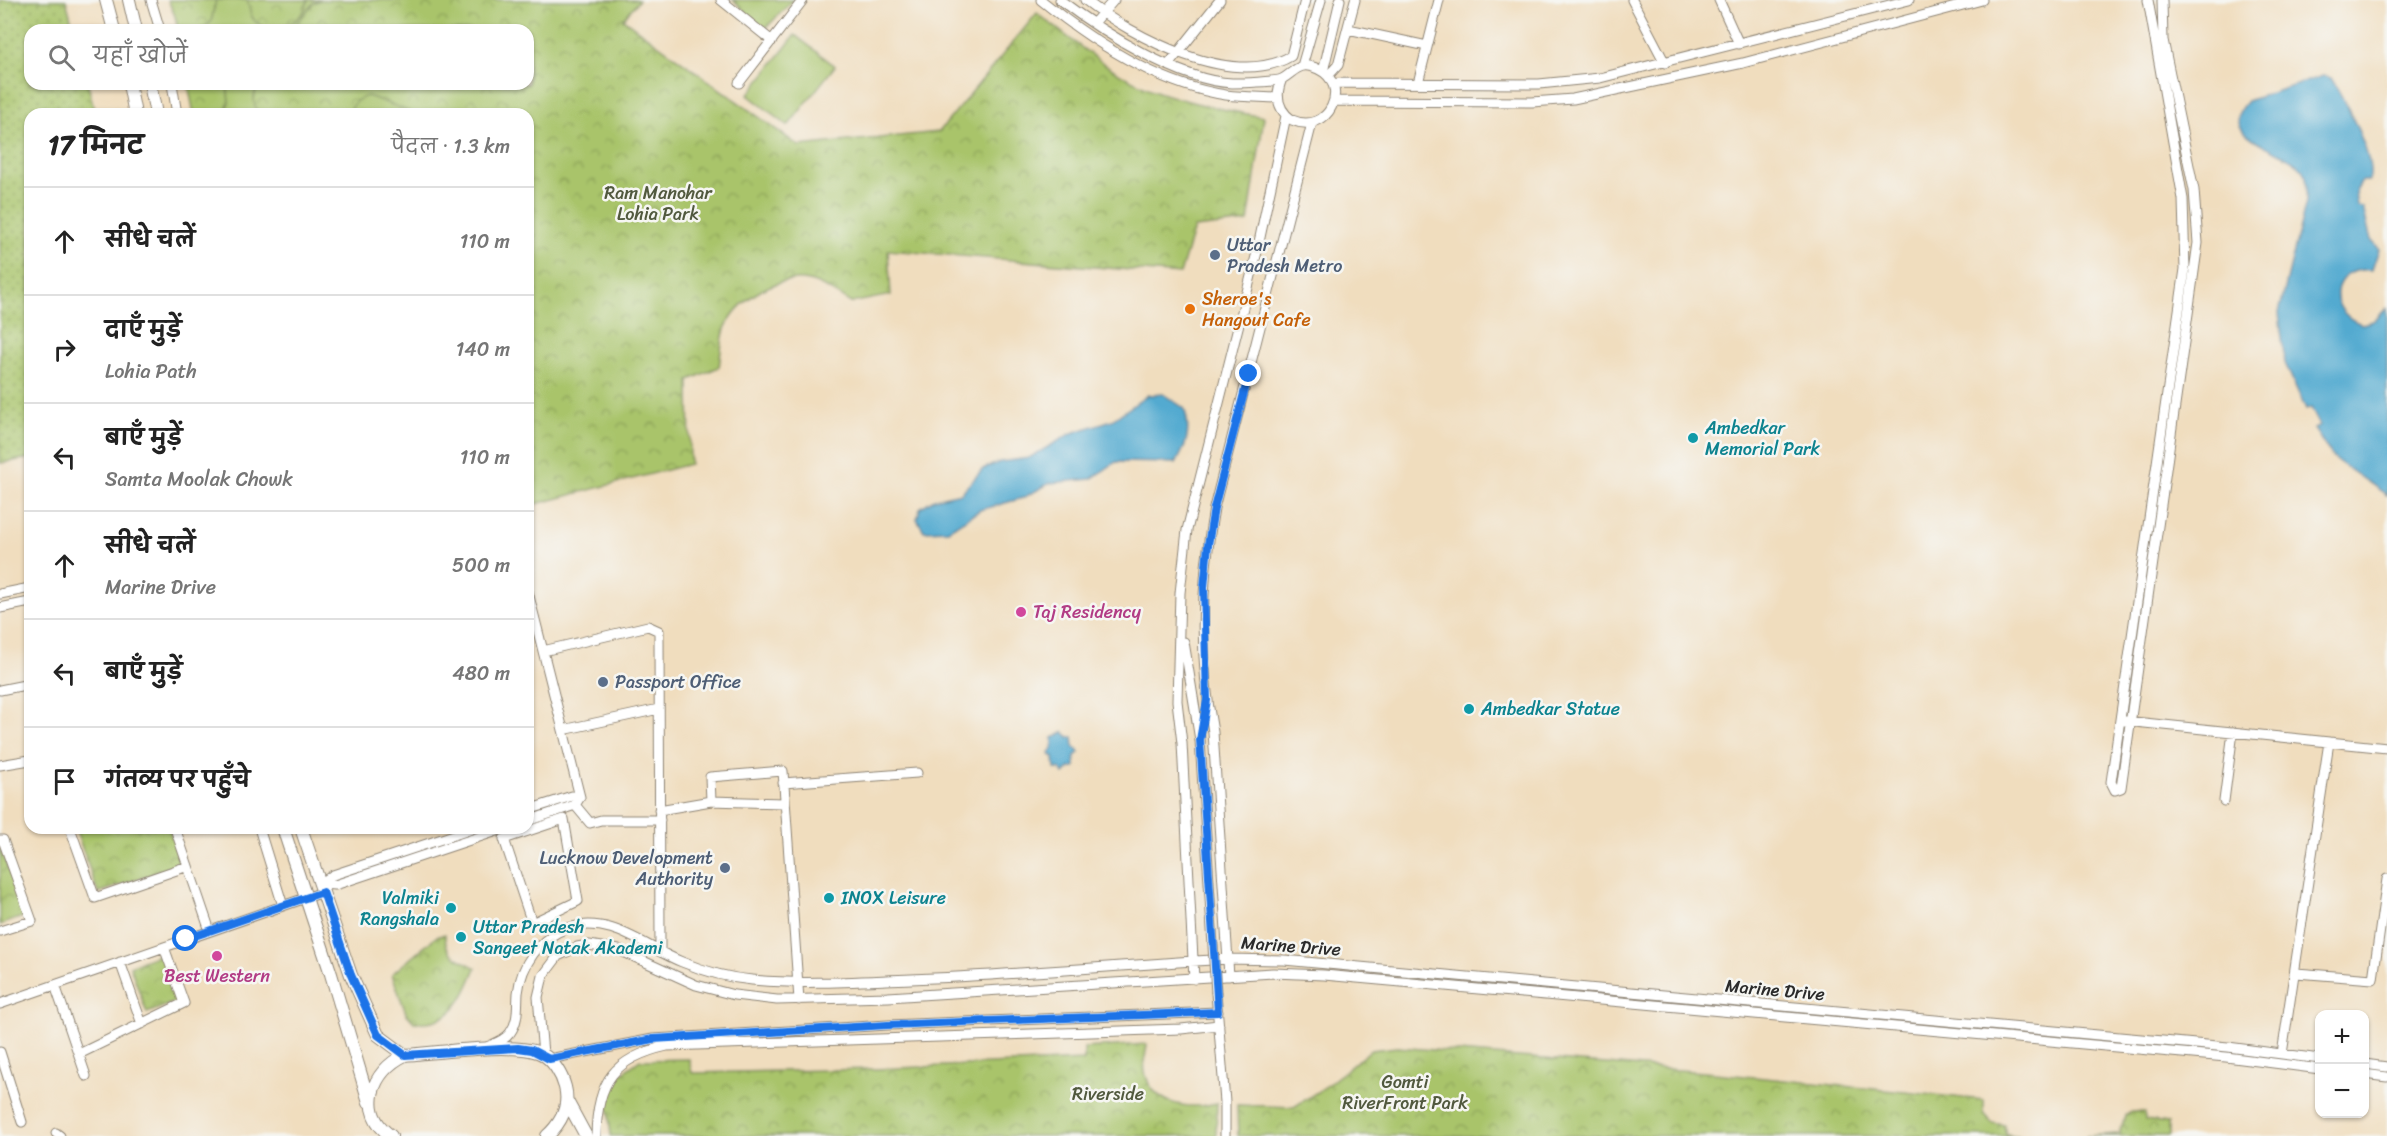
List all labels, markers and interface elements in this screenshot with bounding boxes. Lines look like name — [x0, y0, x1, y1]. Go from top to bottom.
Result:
search box — [24, 24, 534, 90]
text: यहाँ खोजें — [93, 36, 188, 75]
icon: search — [45, 41, 78, 74]
text: 17 मिनट — [48, 122, 144, 168]
text: पैदल · 1.3 km — [391, 129, 510, 164]
park label: Ram Manohar Lohia Park — [604, 177, 713, 230]
text: सीधे चलें — [105, 220, 195, 259]
text: 110 m — [460, 224, 510, 259]
icon: ahead — [48, 225, 81, 258]
place label: Uttar Pradesh Metro — [1227, 229, 1342, 282]
marker: Uttar Pradesh Metro — [1208, 248, 1222, 262]
place label: Sheroe's Hangout Cafe — [1202, 283, 1311, 336]
marker: Sheroe's Hangout Cafe — [1183, 302, 1197, 316]
text: दाएँ मुड़ें — [105, 310, 182, 349]
text: 140 m — [456, 332, 510, 367]
icon: right — [48, 333, 81, 366]
text: Lohia Path — [105, 354, 197, 389]
route end — [1235, 360, 1261, 386]
place label: Ambedkar Memorial Park — [1704, 412, 1820, 465]
text: बाएँ मुड़ें — [105, 418, 182, 457]
marker: Ambedkar Memorial Park — [1686, 431, 1700, 445]
text: 110 m — [460, 440, 510, 475]
icon: left — [48, 441, 81, 474]
text: Samta Moolak Chowk — [105, 462, 293, 497]
text: सीधे चलें — [105, 526, 195, 565]
text: 500 m — [452, 548, 510, 583]
icon: ahead — [48, 549, 81, 582]
text: Marine Drive — [105, 570, 216, 605]
place label: Taj Residency — [1033, 596, 1142, 628]
marker: Taj Residency — [1014, 605, 1028, 619]
text: बाएँ मुड़ें — [105, 652, 182, 691]
text: 480 m — [452, 656, 510, 691]
icon: left — [48, 657, 81, 690]
place label: Passport Office — [615, 666, 741, 698]
marker: Passport Office — [596, 675, 610, 689]
place label: Ambedkar Statue — [1480, 693, 1620, 725]
marker: Ambedkar Statue — [1462, 702, 1476, 716]
text: गंतव्य पर पहुँचे — [105, 760, 250, 799]
icon: arrive — [48, 765, 81, 798]
place label: Lucknow Development Authority — [539, 842, 714, 895]
marker: Lucknow Development Authority — [718, 861, 732, 875]
place label: Valmiki Rangshala — [360, 882, 440, 935]
place label: INOX Leisure — [840, 882, 946, 914]
marker: INOX Leisure — [822, 891, 836, 905]
marker: Valmiki Rangshala — [444, 901, 458, 915]
place label: Uttar Pradesh Sangeet Natak Akademi — [473, 911, 664, 964]
route start — [172, 925, 198, 951]
street label: Marine Drive — [1240, 927, 1342, 965]
marker: Uttar Pradesh Sangeet Natak Akademi — [454, 930, 468, 944]
marker: Best Western — [210, 949, 224, 963]
place label: Best Western — [164, 960, 270, 992]
street label: Marine Drive — [1724, 970, 1826, 1010]
map controls — [2315, 1010, 2369, 1118]
button: + — [2315, 1010, 2369, 1064]
button: − — [2315, 1064, 2369, 1118]
park label: Gomti RiverFront Park — [1342, 1066, 1468, 1119]
park label: Riverside — [1072, 1078, 1144, 1110]

